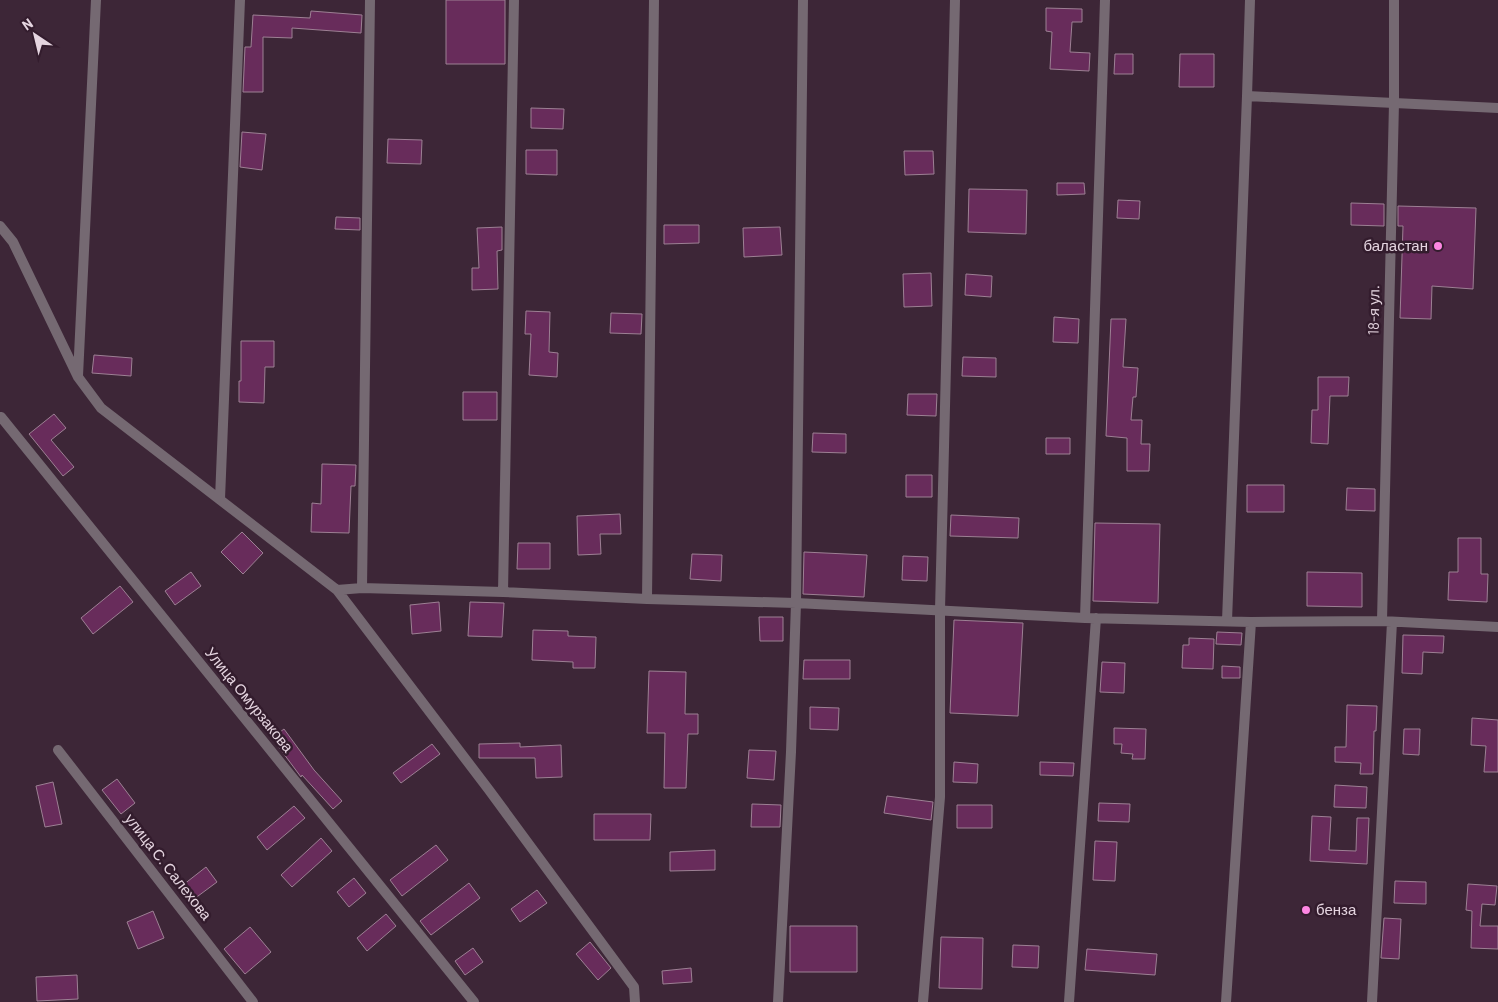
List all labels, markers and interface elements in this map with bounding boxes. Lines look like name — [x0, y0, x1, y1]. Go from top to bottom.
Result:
north arrow — [10, 10, 60, 60]
text: N — [19, 14, 36, 34]
place label: баластан — [1363, 236, 1428, 254]
marker: баластан — [1432, 240, 1444, 252]
street label: 18-я ул. — [1364, 285, 1382, 335]
street label: Улица Омурзакова — [202, 643, 298, 756]
street label: улица С. Салехова — [122, 810, 216, 924]
place label: бенза — [1316, 900, 1357, 918]
marker: бенза — [1300, 904, 1312, 916]

